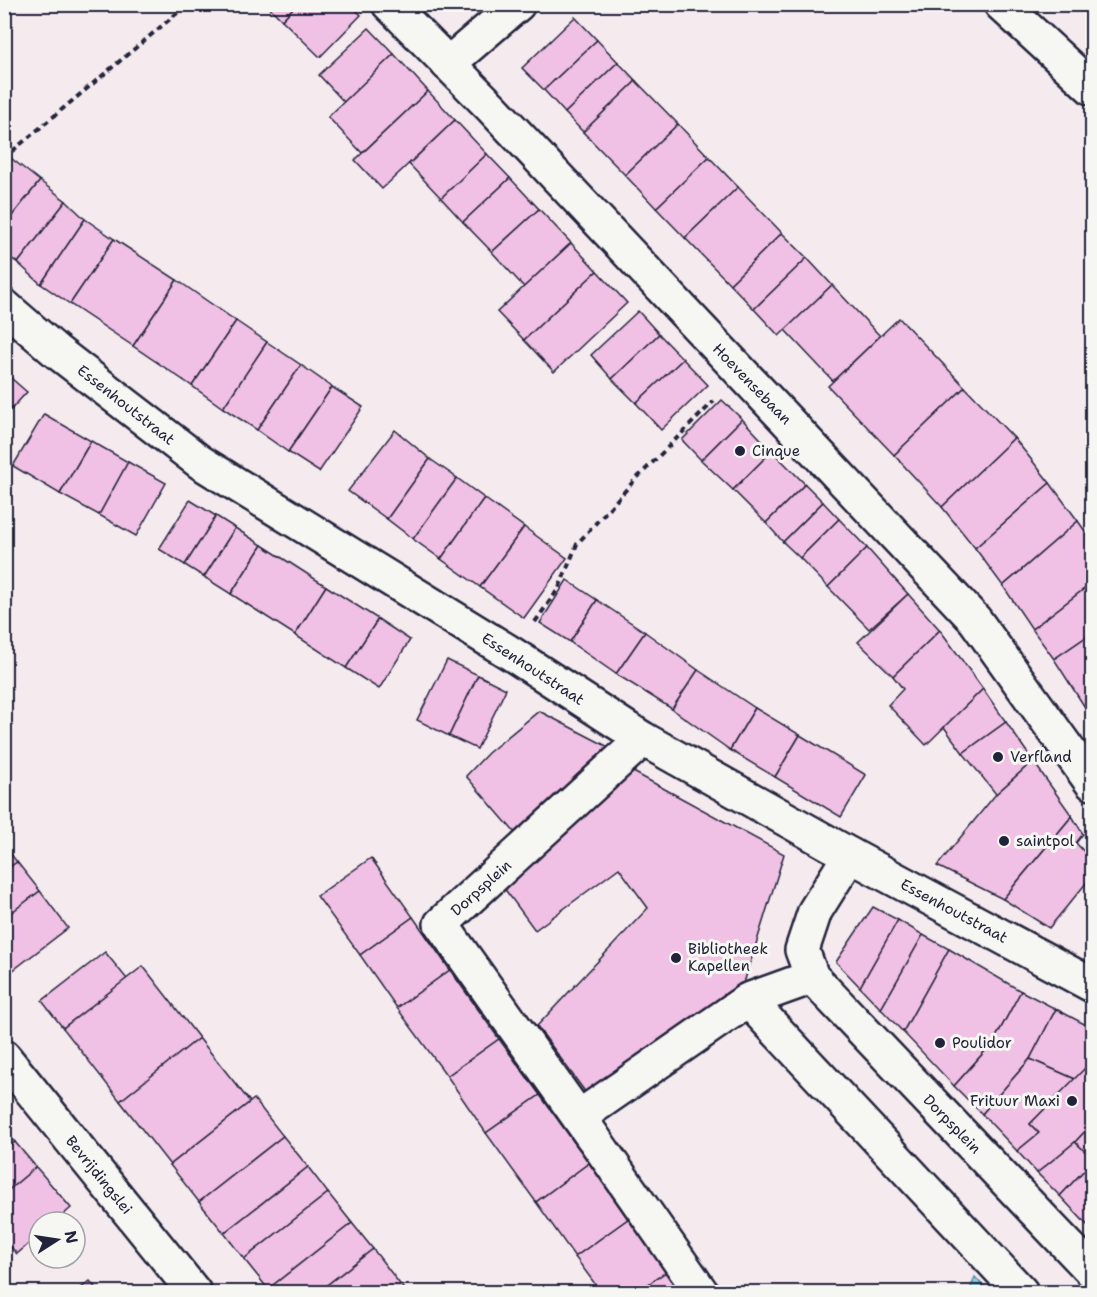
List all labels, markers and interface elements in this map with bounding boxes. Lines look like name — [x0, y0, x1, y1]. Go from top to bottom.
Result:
street label: Hoevensebaan — [708, 339, 796, 429]
street label: Essenhoutstraat — [73, 361, 179, 449]
place label: Cinque — [752, 441, 800, 461]
marker: Cinque — [733, 444, 747, 458]
street label: Essenhoutstraat — [478, 628, 588, 710]
place label: Verfland — [1010, 747, 1072, 767]
marker: Verfland — [991, 750, 1005, 764]
place label: saintpol — [1016, 831, 1074, 851]
marker: saintpol — [997, 834, 1011, 848]
street label: Dorpsplein — [446, 855, 516, 921]
street label: Essenhoutstraat — [897, 874, 1011, 948]
place label: Bibliotheek Kapellen — [688, 939, 768, 976]
marker: Bibliotheek Kapellen — [669, 951, 683, 965]
place label: Poulidor — [952, 1033, 1012, 1053]
marker: Poulidor — [933, 1036, 947, 1050]
street label: Dorpsplein — [919, 1090, 985, 1158]
place label: Frituur Maxi — [970, 1091, 1060, 1111]
marker: Frituur Maxi — [1065, 1094, 1079, 1108]
street label: Bevrijdingslei — [61, 1132, 137, 1218]
north arrow — [27, 1210, 87, 1270]
text: N — [60, 1229, 83, 1245]

